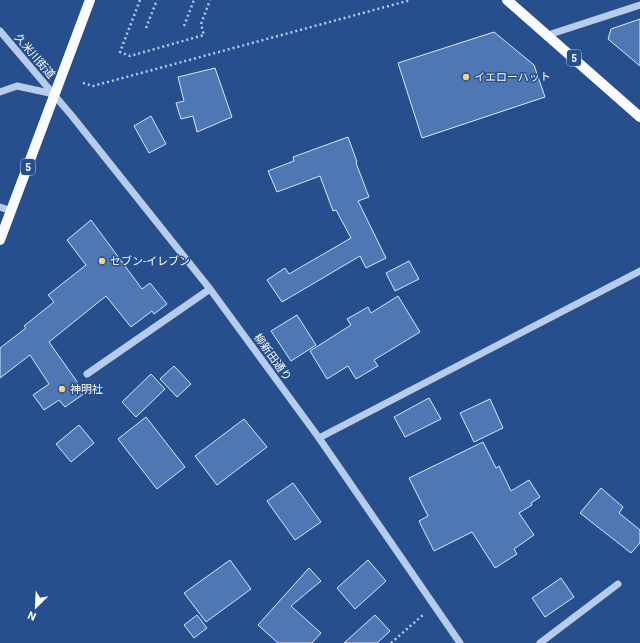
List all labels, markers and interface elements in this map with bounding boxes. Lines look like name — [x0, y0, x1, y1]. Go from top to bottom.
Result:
street label: 久米川街道 — [12, 31, 58, 81]
road number: 5 — [567, 50, 581, 66]
place label: イエローハット — [474, 71, 551, 84]
marker: イエローハット — [461, 72, 471, 82]
road number: 5 — [21, 159, 35, 175]
place label: セブン-イレブン — [110, 255, 190, 268]
marker: セブン-イレブン — [97, 256, 107, 266]
street label: 柳新田通り — [251, 331, 294, 383]
place label: 神明社 — [70, 383, 103, 396]
marker: 神明社 — [57, 384, 67, 394]
north arrow — [16, 587, 56, 627]
text: N — [26, 608, 38, 623]

